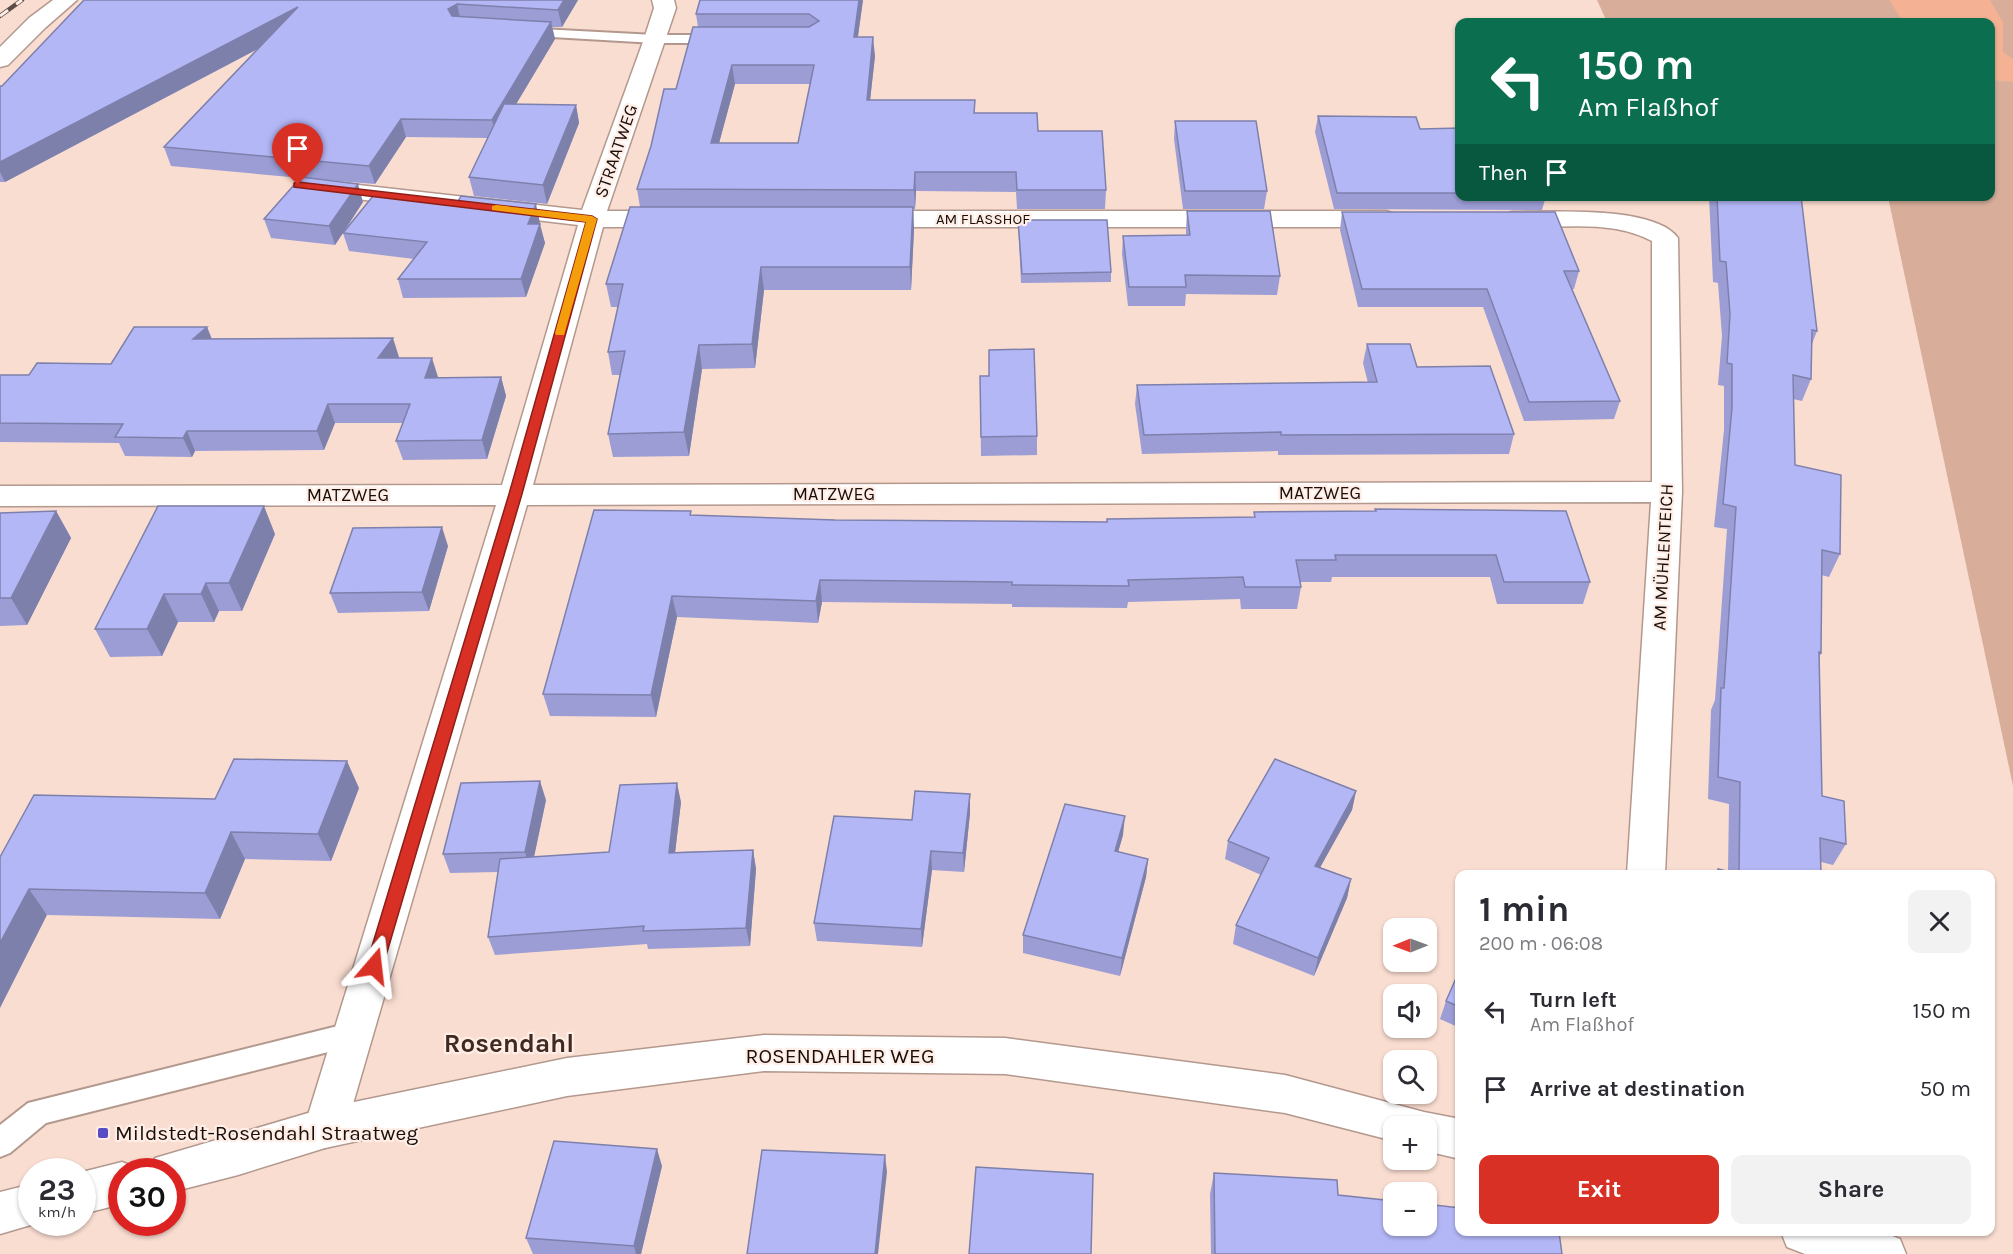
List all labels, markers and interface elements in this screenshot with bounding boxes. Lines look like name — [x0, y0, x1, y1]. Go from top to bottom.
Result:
text: 150 m — [1578, 40, 1694, 90]
icon: left — [1479, 42, 1557, 120]
text: Am Flaßhof — [1578, 91, 1719, 123]
street label: STRAATWEG — [590, 101, 642, 201]
pin — [272, 123, 323, 185]
icon: arrive — [281, 132, 314, 165]
icon: arrive — [1540, 156, 1573, 189]
text: Then — [1479, 160, 1528, 186]
street label: AM FLASSHOF — [936, 210, 1030, 228]
street label: MATZWEG — [1279, 482, 1361, 504]
street label: MATZWEG — [793, 483, 875, 505]
street label: AM MÜHLENTEICH — [1648, 483, 1678, 631]
street label: MATZWEG — [307, 484, 389, 506]
text: 1 min — [1479, 888, 1569, 930]
button: close — [1908, 890, 1971, 953]
north arrow — [1383, 918, 1437, 972]
map controls — [1383, 918, 1437, 1236]
text: 200 m · 06:08 — [1479, 932, 1603, 955]
position arrow — [342, 934, 406, 998]
button: sound — [1383, 984, 1437, 1038]
text: Turn left — [1530, 987, 1617, 1013]
icon: left — [1479, 995, 1512, 1028]
text: 150 m — [1912, 998, 1971, 1024]
text: Am Flaßhof — [1530, 1013, 1634, 1036]
district label: Rosendahl — [444, 1028, 574, 1059]
street label: ROSENDAHLER WEG — [746, 1044, 934, 1068]
button: search — [1383, 1050, 1437, 1104]
icon: arrive — [1479, 1073, 1512, 1106]
text: Arrive at destination — [1530, 1076, 1745, 1102]
text: 50 m — [1920, 1076, 1971, 1102]
button: + — [1383, 1116, 1437, 1170]
place label: Mildstedt-Rosendahl Straatweg — [115, 1121, 418, 1145]
marker: Mildstedt-Rosendahl Straatweg — [96, 1126, 110, 1140]
button: Exit — [1479, 1155, 1719, 1224]
button: Share — [1731, 1155, 1971, 1224]
speed limit sign: 30 — [108, 1158, 186, 1236]
text: 23 — [39, 1172, 75, 1208]
button: − — [1383, 1182, 1437, 1236]
text: km/h — [38, 1203, 76, 1221]

